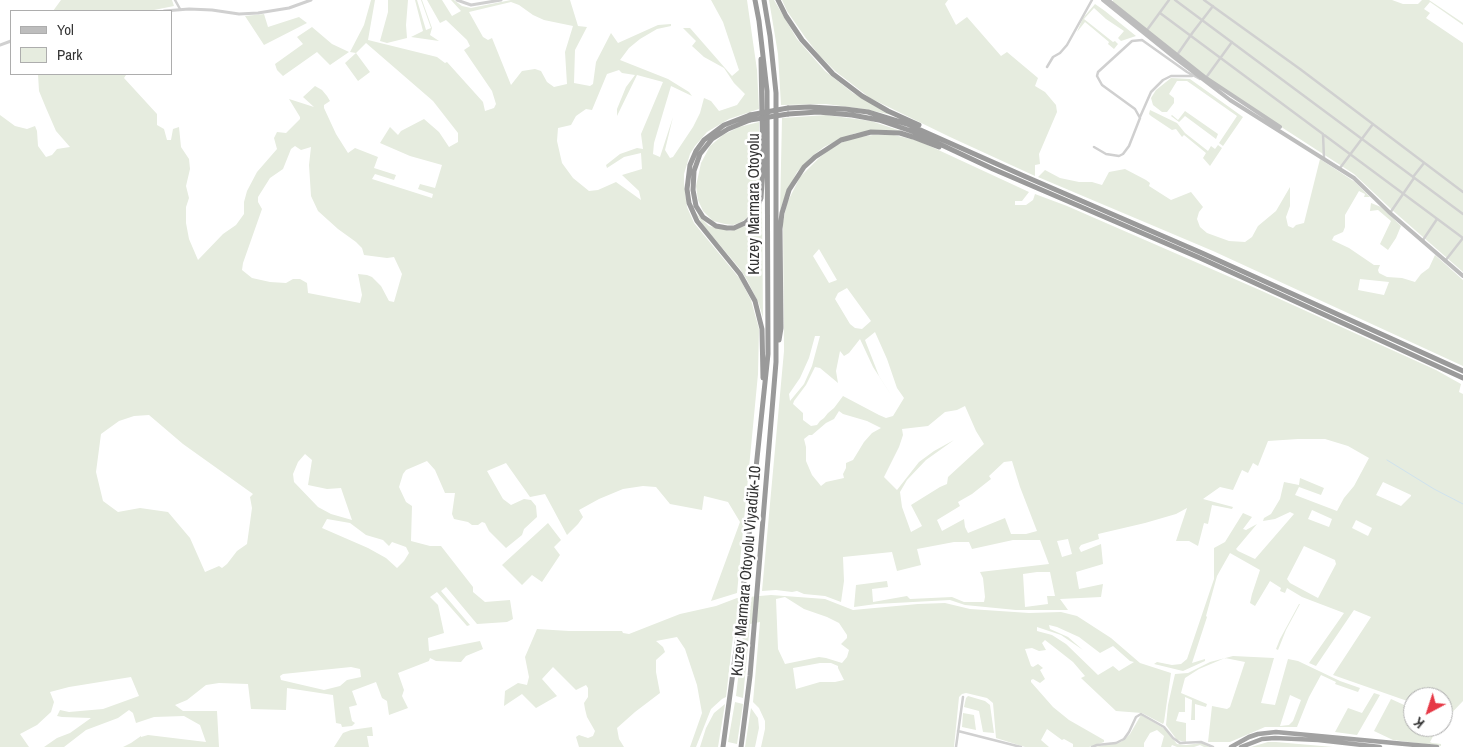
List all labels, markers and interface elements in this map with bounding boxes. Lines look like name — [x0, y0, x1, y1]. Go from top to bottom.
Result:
legend — [10, 10, 172, 75]
text: Yol — [57, 19, 74, 40]
text: Park — [57, 44, 82, 65]
street label: Kuzey Marmara Otoyolu — [745, 133, 765, 275]
street label: Kuzey Marmara Otoyolu Viyadük-10 — [728, 465, 766, 677]
north arrow — [1403, 687, 1453, 737]
text: K — [1410, 713, 1428, 732]

